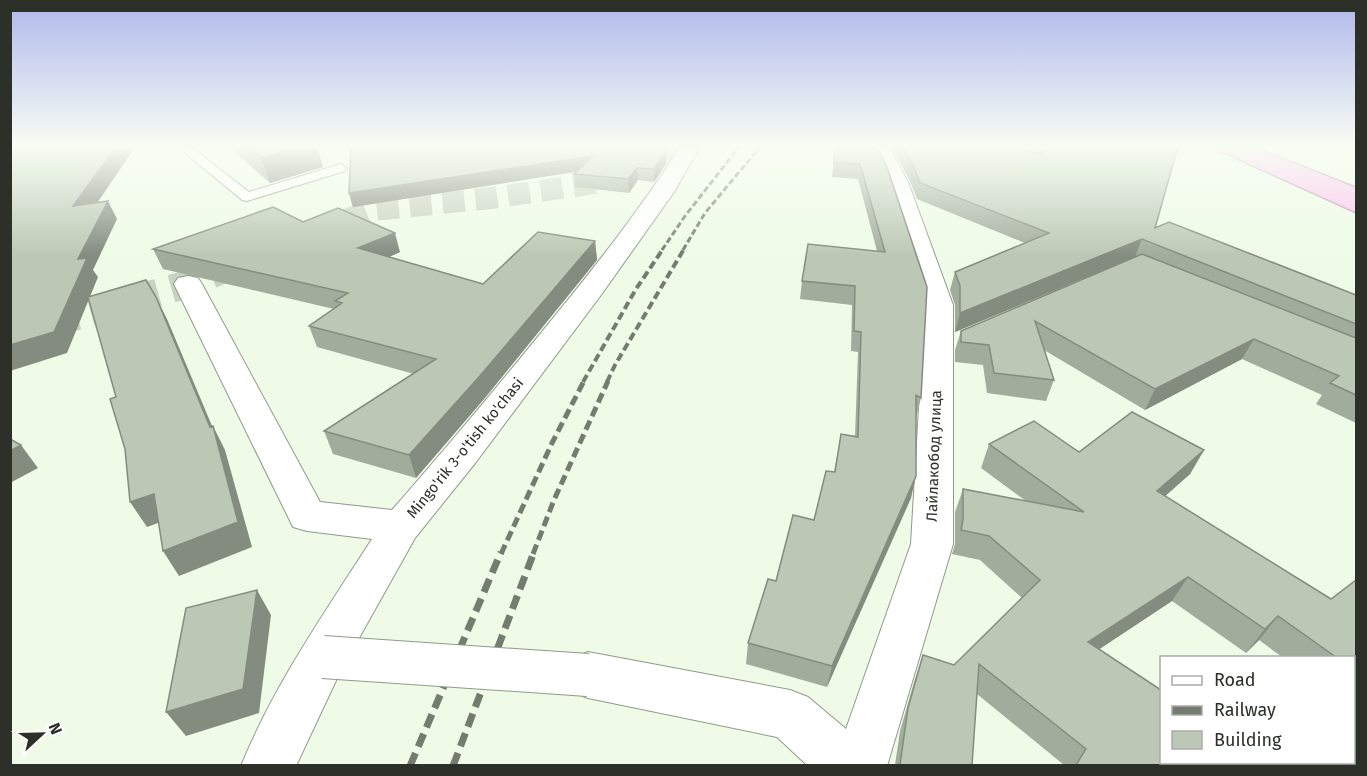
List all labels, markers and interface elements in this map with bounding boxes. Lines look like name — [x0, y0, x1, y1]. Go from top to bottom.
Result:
street label: Mingo'rik 3-o'tish ko'chasi — [403, 374, 527, 522]
street label: Лайлакобод улица — [923, 390, 945, 522]
legend — [1160, 656, 1355, 764]
text: Road — [1214, 669, 1256, 691]
text: Railway — [1214, 699, 1276, 721]
north arrow — [12, 704, 72, 764]
text: N — [45, 720, 66, 737]
text: Building — [1214, 729, 1282, 751]

